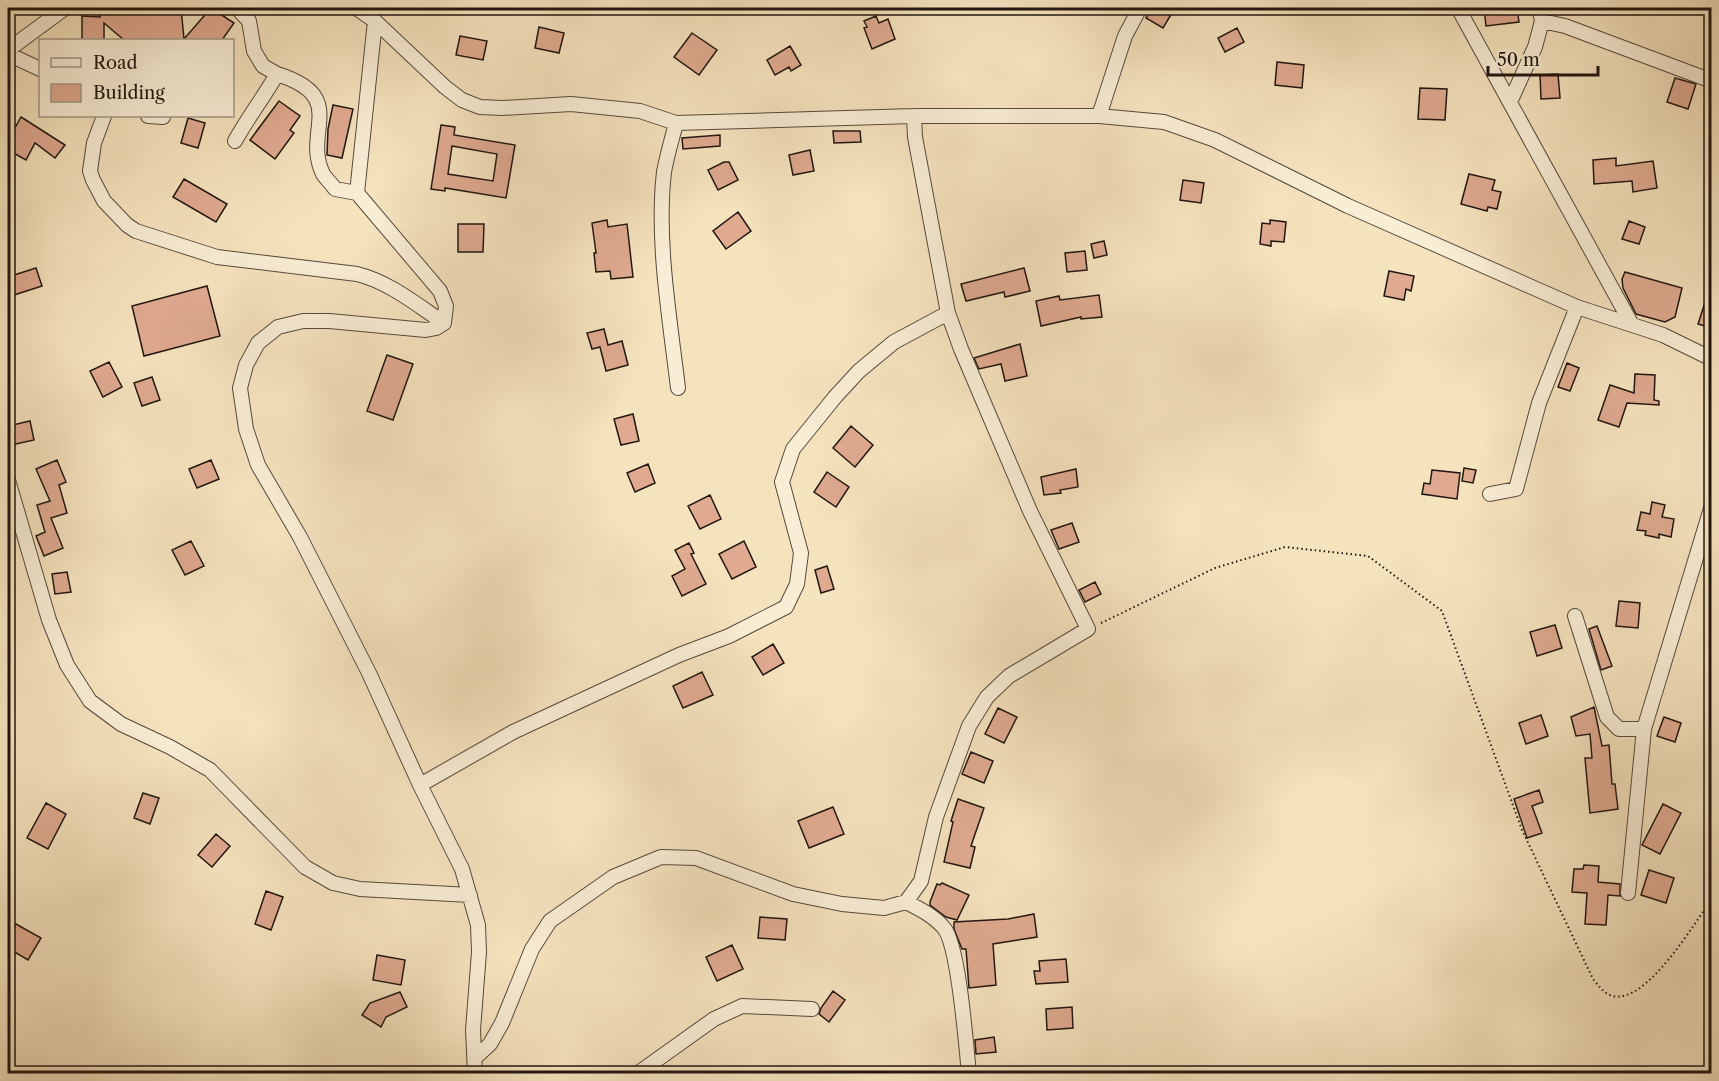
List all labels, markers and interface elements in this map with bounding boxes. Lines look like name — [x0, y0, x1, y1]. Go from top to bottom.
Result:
legend — [39, 39, 234, 117]
scale bar — [1488, 39, 1598, 77]
text: 50 m — [1497, 49, 1540, 71]
text: Road — [93, 52, 138, 74]
text: Building — [93, 82, 165, 104]

